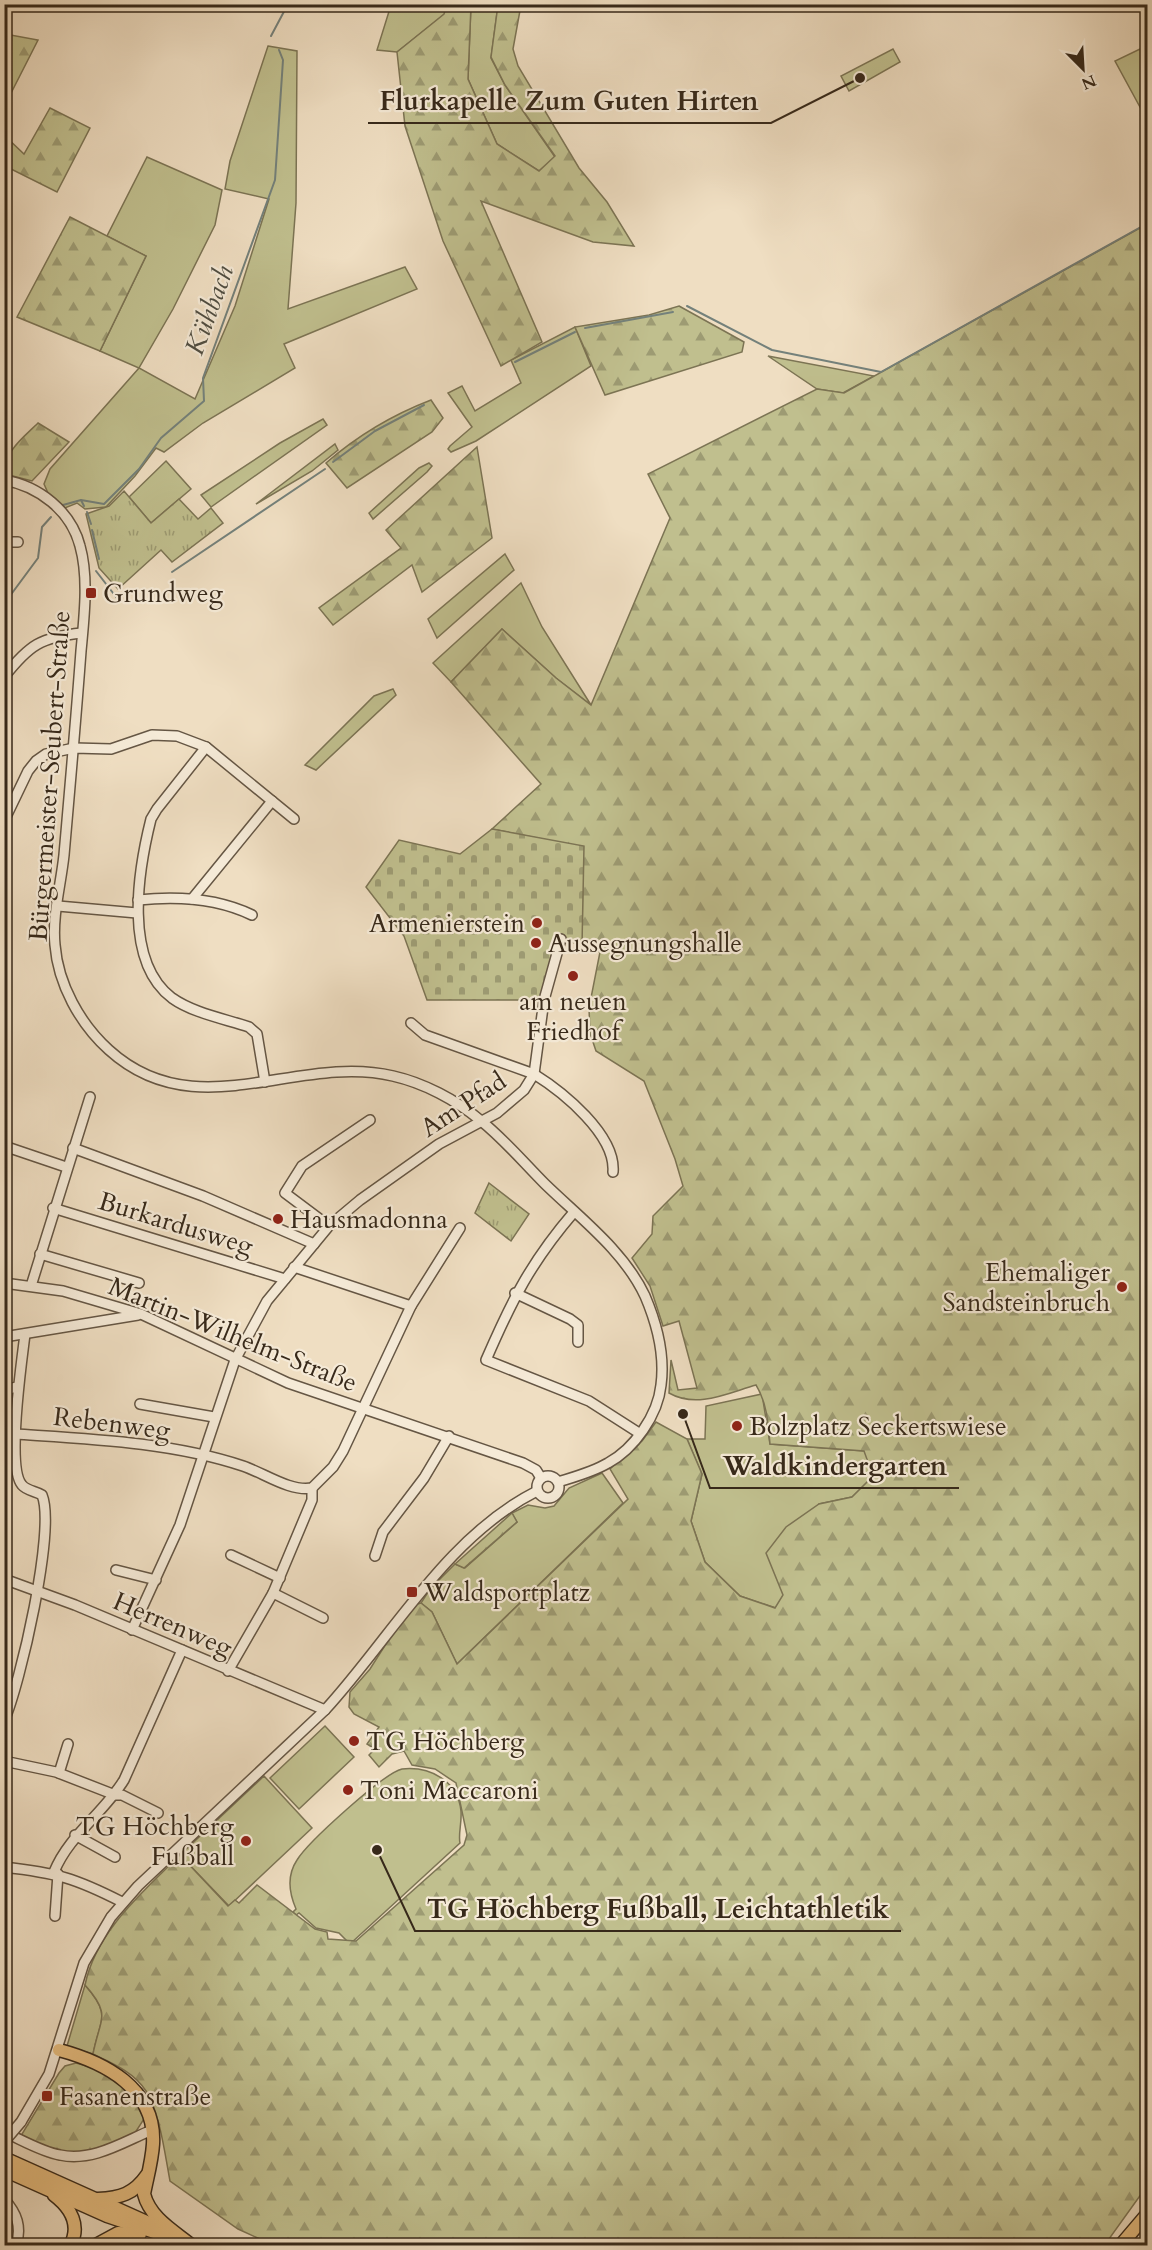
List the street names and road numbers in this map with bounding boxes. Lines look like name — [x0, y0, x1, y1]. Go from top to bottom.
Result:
street label: Bürgermeister-Seubert-Straße — [20, 609, 79, 943]
street label: Am Pfad — [414, 1064, 513, 1145]
street label: Burkardusweg — [94, 1183, 258, 1264]
street label: Martin-Wilhelm-Straße — [103, 1269, 362, 1400]
street label: Rebenweg — [51, 1399, 173, 1448]
street label: Herrenweg — [108, 1584, 238, 1665]

